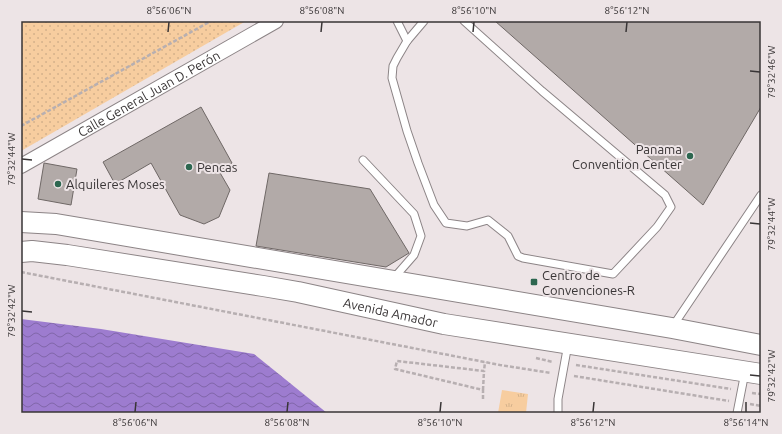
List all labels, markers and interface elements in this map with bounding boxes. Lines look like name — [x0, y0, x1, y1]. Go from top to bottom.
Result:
text: 8°56'06"N — [147, 5, 191, 16]
text: 8°56'08"N — [300, 5, 344, 16]
text: 8°56'10"N — [452, 5, 496, 16]
text: 8°56'12"N — [605, 5, 649, 16]
text: 79°32'46"W — [766, 46, 777, 98]
street label: Calle General Juan D. Perón — [75, 48, 222, 139]
text: 79°32'44"W — [6, 133, 17, 185]
place label: Panama Convention Center — [572, 142, 682, 171]
marker: Panama Convention Center — [685, 151, 695, 161]
place label: Pencas — [197, 160, 238, 174]
marker: Pencas — [184, 162, 194, 172]
place label: Alquileres Moses — [66, 177, 165, 191]
marker: Alquileres Moses — [53, 179, 63, 189]
text: 79°32'44"W — [766, 198, 777, 250]
place label: Centro de Convenciones-R — [542, 268, 635, 297]
marker: Centro de Convenciones-R — [529, 277, 539, 287]
text: 79°32'42"W — [6, 285, 17, 337]
street label: Avenida Amador — [342, 295, 439, 329]
text: 79°32'42"W — [766, 350, 777, 402]
text: 8°56'06"N — [113, 417, 157, 428]
text: 8°56'08"N — [265, 417, 309, 428]
text: 8°56'10"N — [418, 417, 462, 428]
text: 8°56'12"N — [571, 417, 615, 428]
text: 8°56'14"N — [724, 417, 768, 428]

